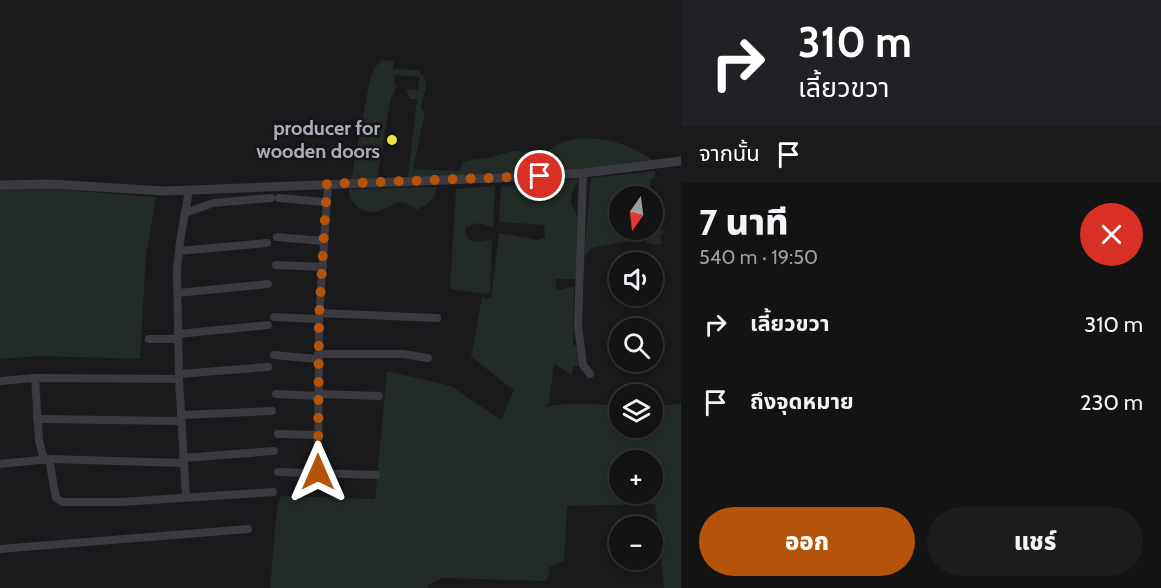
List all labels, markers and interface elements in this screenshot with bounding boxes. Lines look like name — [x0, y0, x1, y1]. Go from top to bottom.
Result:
text: 310 m — [798, 16, 912, 68]
icon: right — [699, 24, 777, 102]
text: เลี้ยวขวา — [798, 71, 889, 104]
place label: producer for wooden doors — [256, 116, 380, 163]
marker: producer for wooden doors — [385, 133, 399, 147]
icon: arrive — [772, 138, 805, 171]
text: จากนั้น — [699, 140, 760, 167]
pin — [514, 150, 565, 201]
icon: arrive — [523, 159, 556, 192]
north arrow — [609, 186, 663, 240]
map controls — [609, 186, 663, 570]
text: 7 นาที — [699, 200, 789, 244]
button: close — [1080, 203, 1143, 266]
text: 540 m · 19:50 — [699, 245, 818, 269]
button: sound — [609, 252, 663, 306]
icon: right — [699, 308, 732, 341]
text: เลี้ยวขวา — [750, 310, 830, 337]
text: 310 m — [1084, 311, 1143, 338]
button: search — [609, 318, 663, 372]
button: layers — [609, 384, 663, 438]
icon: arrive — [699, 386, 732, 419]
text: ถึงจุดหมาย — [750, 388, 854, 415]
text: 230 m — [1080, 389, 1143, 416]
position arrow — [286, 440, 350, 504]
button: + — [609, 450, 663, 504]
button: ออก — [699, 507, 915, 576]
button: แชร์ — [927, 507, 1143, 576]
button: − — [609, 516, 663, 570]

